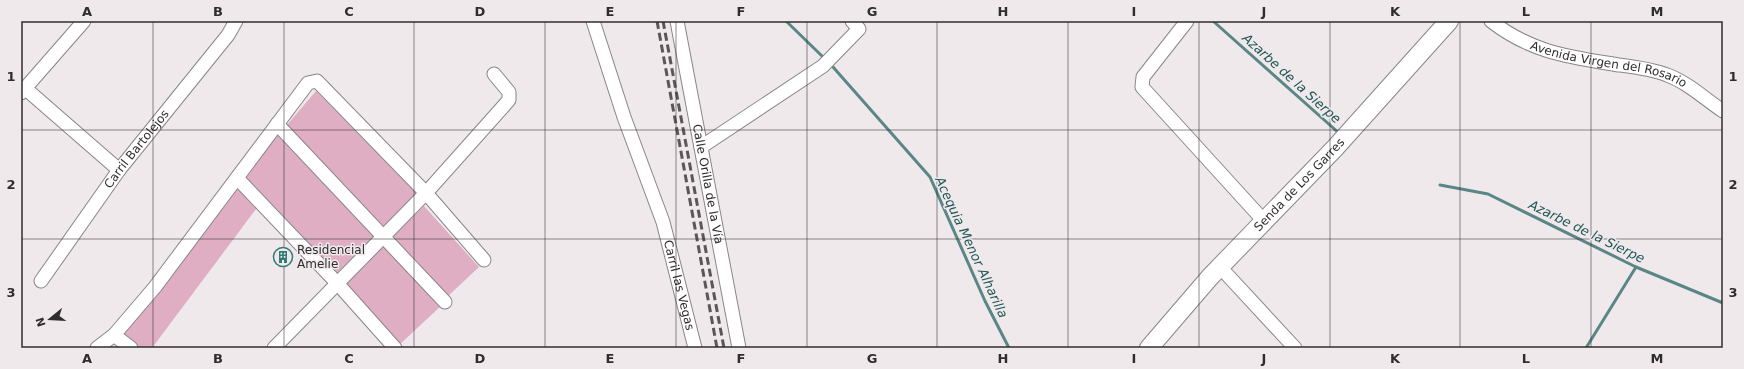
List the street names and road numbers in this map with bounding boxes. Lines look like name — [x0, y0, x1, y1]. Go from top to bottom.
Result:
street label: Avenida Virgen del Rosario — [1528, 38, 1689, 90]
street label: Carril Bartolejos — [101, 107, 172, 191]
street label: Calle Orilla de la Vía — [690, 123, 726, 245]
street label: Senda de Los Garres — [1251, 135, 1347, 234]
street label: Carril las Vegas — [661, 238, 697, 332]

